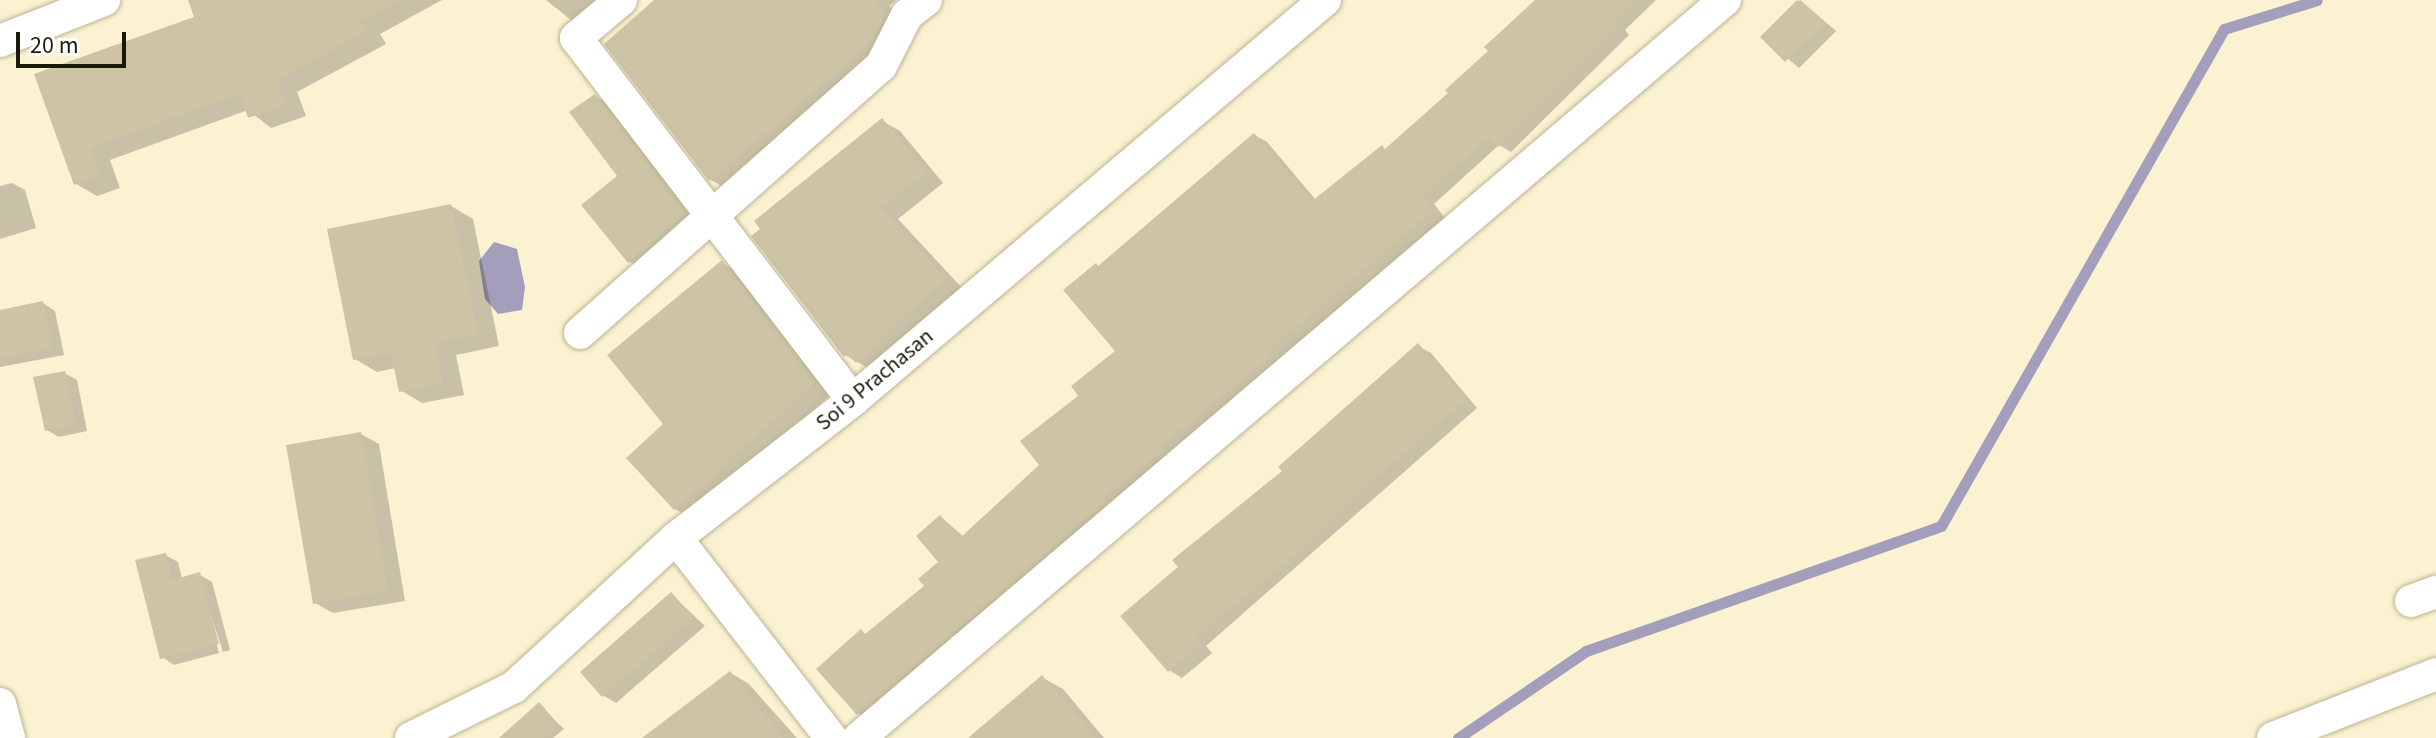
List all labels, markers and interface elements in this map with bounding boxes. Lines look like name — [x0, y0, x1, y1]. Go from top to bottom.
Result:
scale bar — [20, 16, 130, 66]
text: 20 m — [30, 28, 79, 63]
street label: Soi 9 Prachasan — [811, 323, 939, 437]

